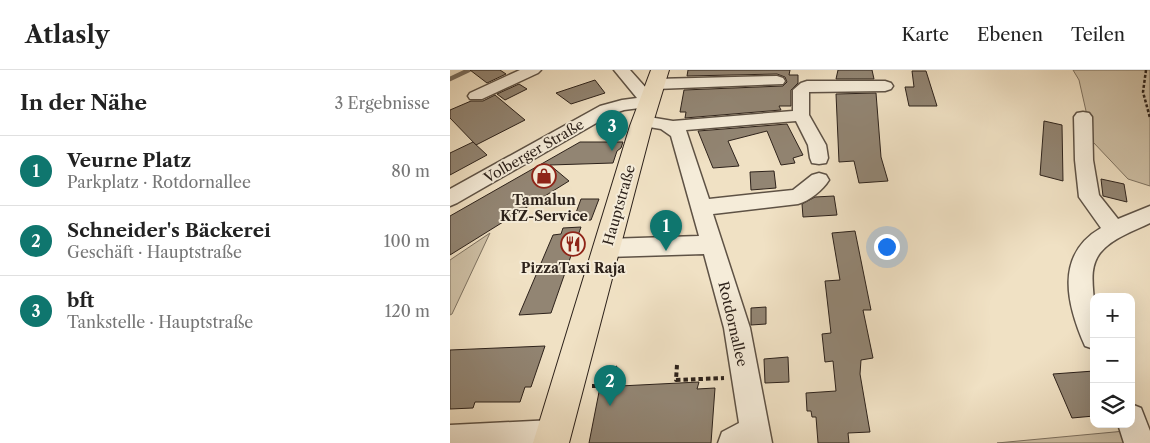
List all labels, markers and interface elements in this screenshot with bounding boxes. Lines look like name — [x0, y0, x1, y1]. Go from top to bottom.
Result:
text: Atlasly — [25, 20, 109, 49]
text: Karte — [901, 24, 949, 46]
text: Ebenen — [977, 24, 1043, 46]
text: Teilen — [1071, 24, 1125, 46]
text: In der Nähe — [20, 90, 147, 115]
text: 3 Ergebnisse — [334, 93, 430, 113]
pin: 3 — [596, 110, 628, 151]
street label: Volberger Straße — [480, 115, 587, 187]
text: Veurne Platz — [67, 149, 191, 172]
text: 1 — [32, 161, 40, 181]
text: 80 m — [391, 161, 430, 181]
street label: Hauptstraße — [599, 162, 639, 247]
shop icon: Tamalun KfZ-Service — [531, 163, 557, 189]
text: Parkplatz · Rotdornallee — [67, 172, 251, 192]
place label: Tamalun KfZ-Service — [500, 191, 588, 225]
pin: 1 — [650, 210, 682, 251]
text: Schneider's Bäckerei — [67, 219, 271, 242]
text: 2 — [31, 231, 41, 251]
text: 100 m — [384, 231, 430, 251]
restaurant icon: PizzaTaxi Raja — [560, 231, 586, 257]
your location — [874, 234, 900, 260]
text: Geschäft · Hauptstraße — [67, 242, 242, 262]
place label: PizzaTaxi Raja — [521, 259, 626, 277]
street label: Rotdornallee — [714, 280, 752, 368]
text: bft — [67, 289, 95, 312]
map controls — [1090, 293, 1135, 428]
button: + — [1090, 293, 1135, 338]
text: 3 — [31, 301, 41, 321]
text: 120 m — [385, 301, 430, 321]
text: Tankstelle · Hauptstraße — [67, 312, 253, 332]
button: − — [1090, 338, 1135, 383]
pin: 2 — [594, 365, 626, 406]
button: layers — [1090, 383, 1135, 428]

